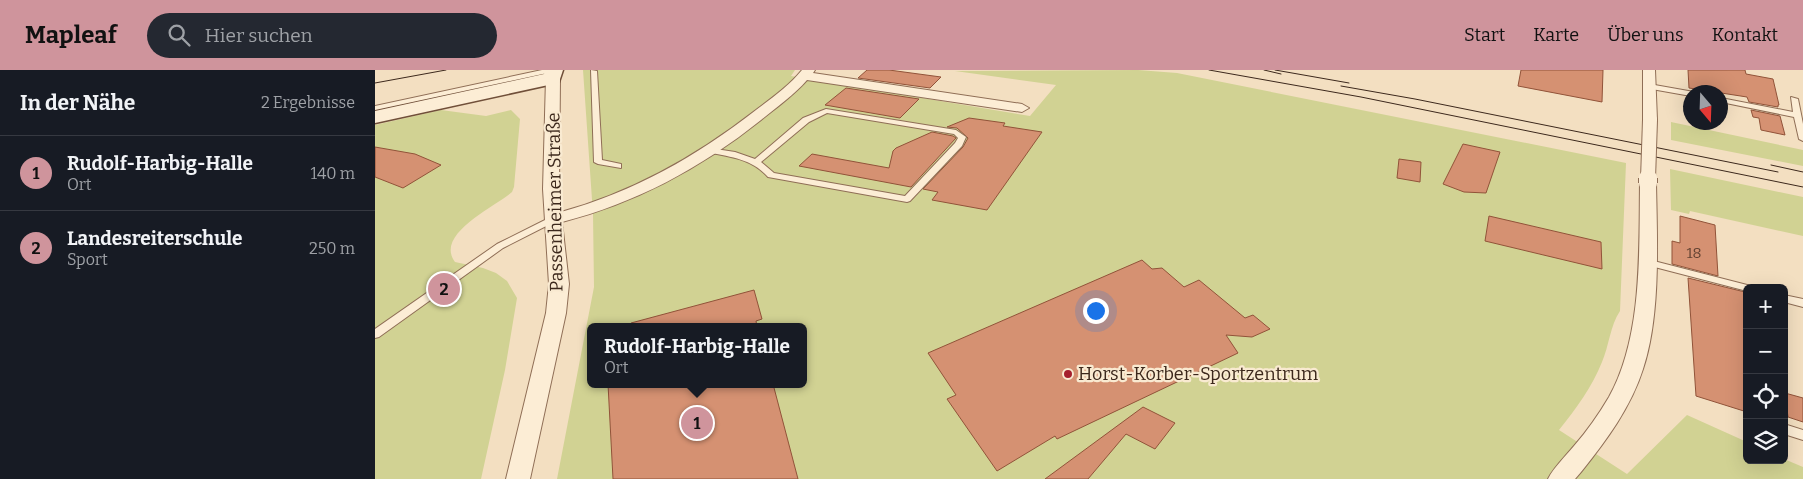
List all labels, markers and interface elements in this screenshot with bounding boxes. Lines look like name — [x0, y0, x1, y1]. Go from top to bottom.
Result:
search box — [147, 13, 497, 58]
text: Mapleaf — [25, 21, 117, 49]
icon: search — [165, 21, 193, 49]
text: Hier suchen — [205, 24, 313, 47]
text: Start — [1464, 24, 1505, 46]
text: Karte — [1533, 24, 1579, 46]
text: Über uns — [1607, 24, 1684, 46]
text: Kontakt — [1712, 24, 1778, 46]
north arrow — [1683, 85, 1728, 130]
text: In der Nähe — [20, 90, 135, 116]
text: 2 Ergebnisse — [261, 93, 355, 112]
street label: Passenheimer Straße — [542, 112, 568, 292]
text: Rudolf-Harbig-Halle — [67, 152, 253, 175]
text: 1 — [33, 164, 39, 183]
text: 140 m — [310, 164, 355, 183]
text: Ort — [67, 175, 92, 194]
text: Landesreiterschule — [67, 227, 242, 250]
text: 2 — [31, 239, 41, 258]
text: 250 m — [309, 239, 355, 258]
house number: 18 — [1686, 244, 1702, 262]
text: Sport — [67, 250, 108, 269]
pin: 2 — [428, 270, 460, 308]
map controls — [1743, 284, 1788, 464]
button: + — [1743, 284, 1788, 329]
your location — [1083, 298, 1109, 324]
popup — [587, 323, 807, 388]
button: − — [1743, 329, 1788, 374]
text: Rudolf-Harbig-Halle — [604, 335, 790, 358]
text: Ort — [604, 358, 629, 377]
place label: Horst-Korber-Sportzentrum — [1078, 363, 1318, 385]
marker: Horst-Korber-Sportzentrum — [1062, 368, 1074, 380]
button: locate — [1743, 374, 1788, 419]
pin: 1 — [681, 404, 713, 442]
button: layers — [1743, 419, 1788, 464]

